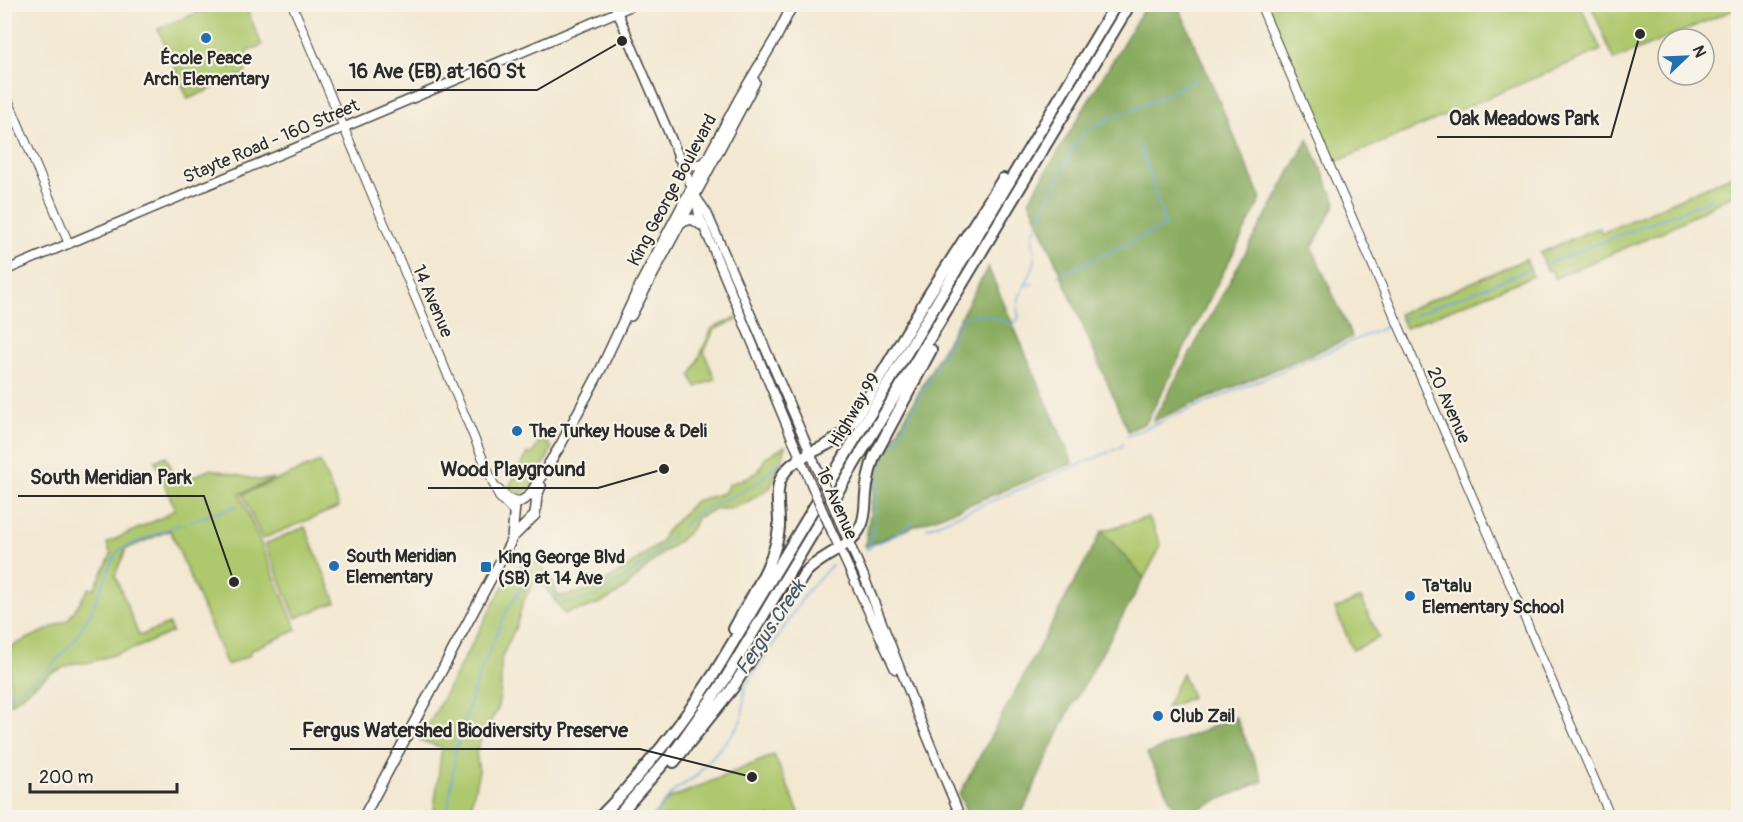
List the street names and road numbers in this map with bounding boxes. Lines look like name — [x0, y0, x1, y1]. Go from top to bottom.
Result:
street label: Stayte Road - 160 Street — [180, 94, 363, 189]
street label: King George Boulevard — [623, 110, 722, 270]
street label: 14 Avenue — [407, 261, 458, 341]
street label: 20 Avenue — [1421, 363, 1476, 447]
street label: Highway 99 — [823, 369, 886, 452]
street label: 16 Avenue — [810, 463, 863, 543]

